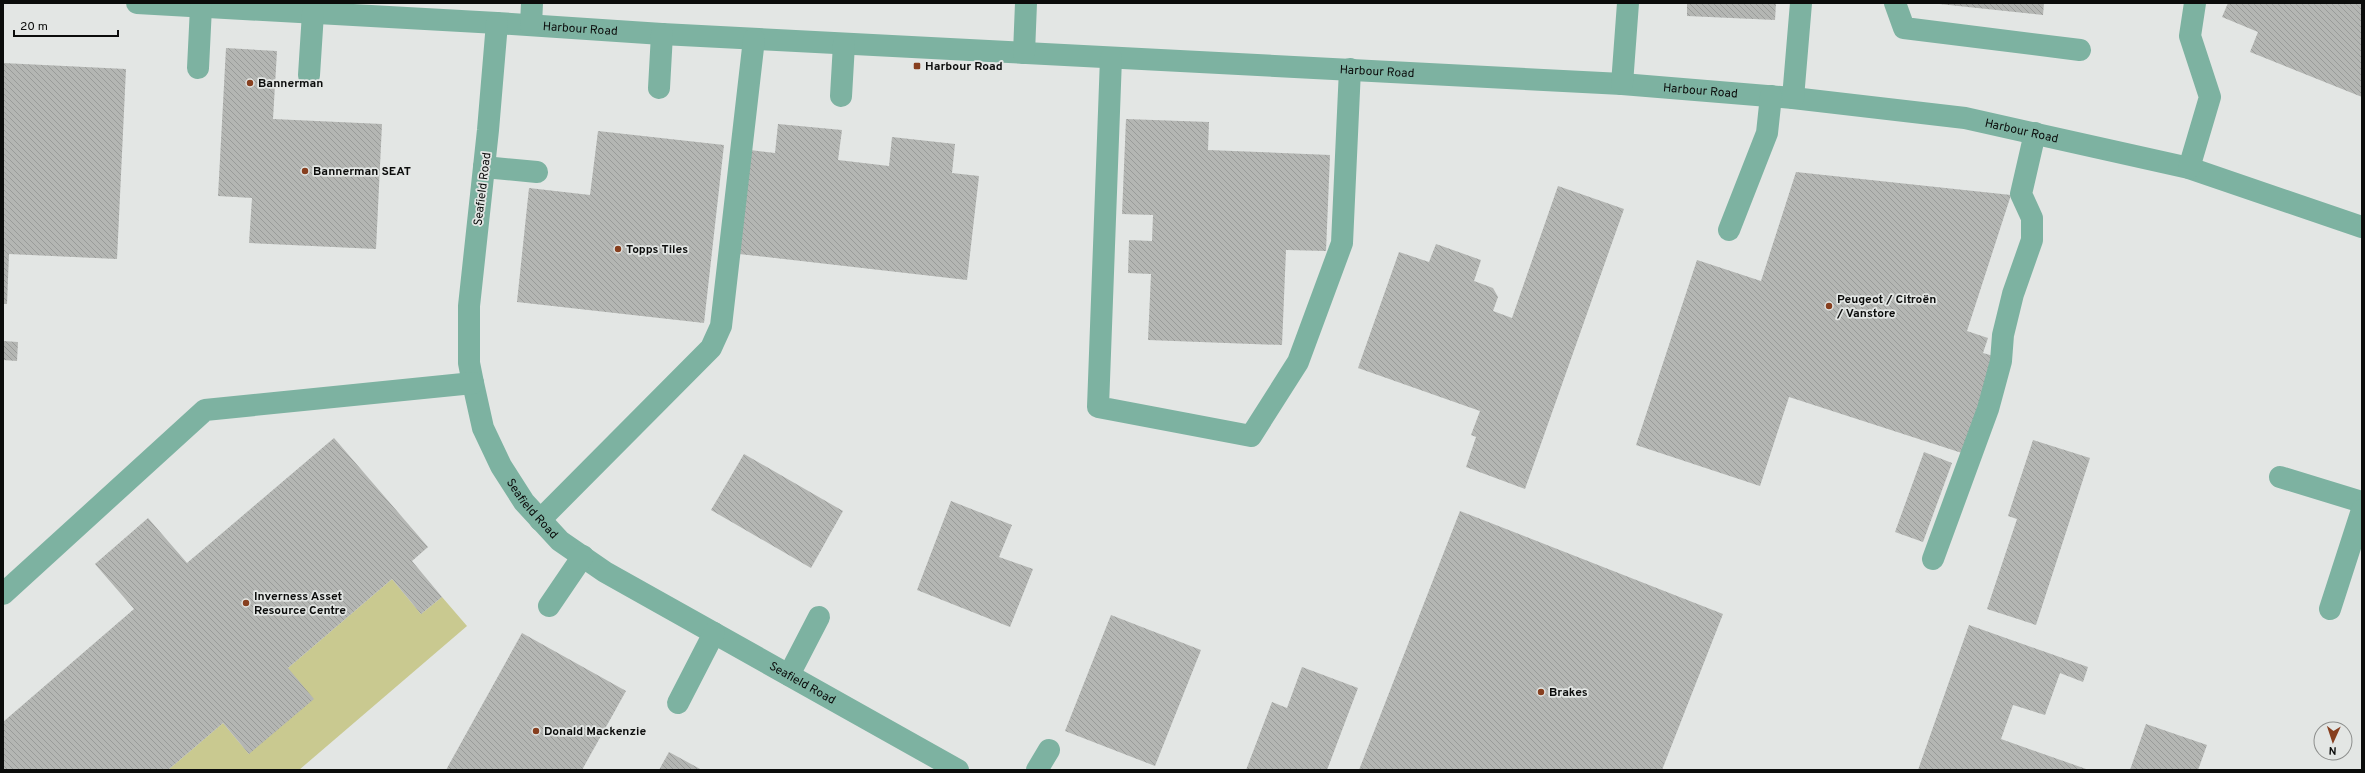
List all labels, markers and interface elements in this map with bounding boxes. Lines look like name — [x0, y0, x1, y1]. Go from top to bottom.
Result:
scale bar — [14, 12, 118, 38]
text: 20 m — [20, 19, 48, 35]
street label: Harbour Road — [542, 19, 618, 40]
place label: Harbour Road — [925, 59, 1003, 75]
marker: Harbour Road — [912, 61, 922, 71]
street label: Harbour Road — [1339, 62, 1415, 82]
place label: Bannerman — [258, 76, 323, 92]
marker: Bannerman — [245, 78, 255, 88]
street label: Harbour Road — [1662, 80, 1738, 102]
street label: Harbour Road — [1983, 116, 2060, 148]
street label: Seafield Road — [471, 152, 495, 227]
place label: Bannerman SEAT — [313, 164, 411, 180]
marker: Bannerman SEAT — [300, 166, 310, 176]
place label: Topps Tiles — [626, 242, 688, 258]
marker: Topps Tiles — [613, 244, 623, 254]
place label: Peugeot / Citroën / Vanstore — [1836, 292, 1936, 322]
marker: Peugeot / Citroën / Vanstore — [1824, 301, 1834, 311]
street label: Seafield Road — [502, 476, 561, 543]
place label: Inverness Asset Resource Centre — [254, 589, 346, 619]
marker: Inverness Asset Resource Centre — [241, 598, 251, 608]
street label: Seafield Road — [766, 659, 838, 709]
place label: Brakes — [1549, 685, 1588, 701]
marker: Brakes — [1536, 687, 1546, 697]
north arrow — [2313, 721, 2353, 761]
place label: Donald Mackenzie — [544, 724, 646, 740]
marker: Donald Mackenzie — [531, 726, 541, 736]
text: N — [2328, 743, 2337, 757]

